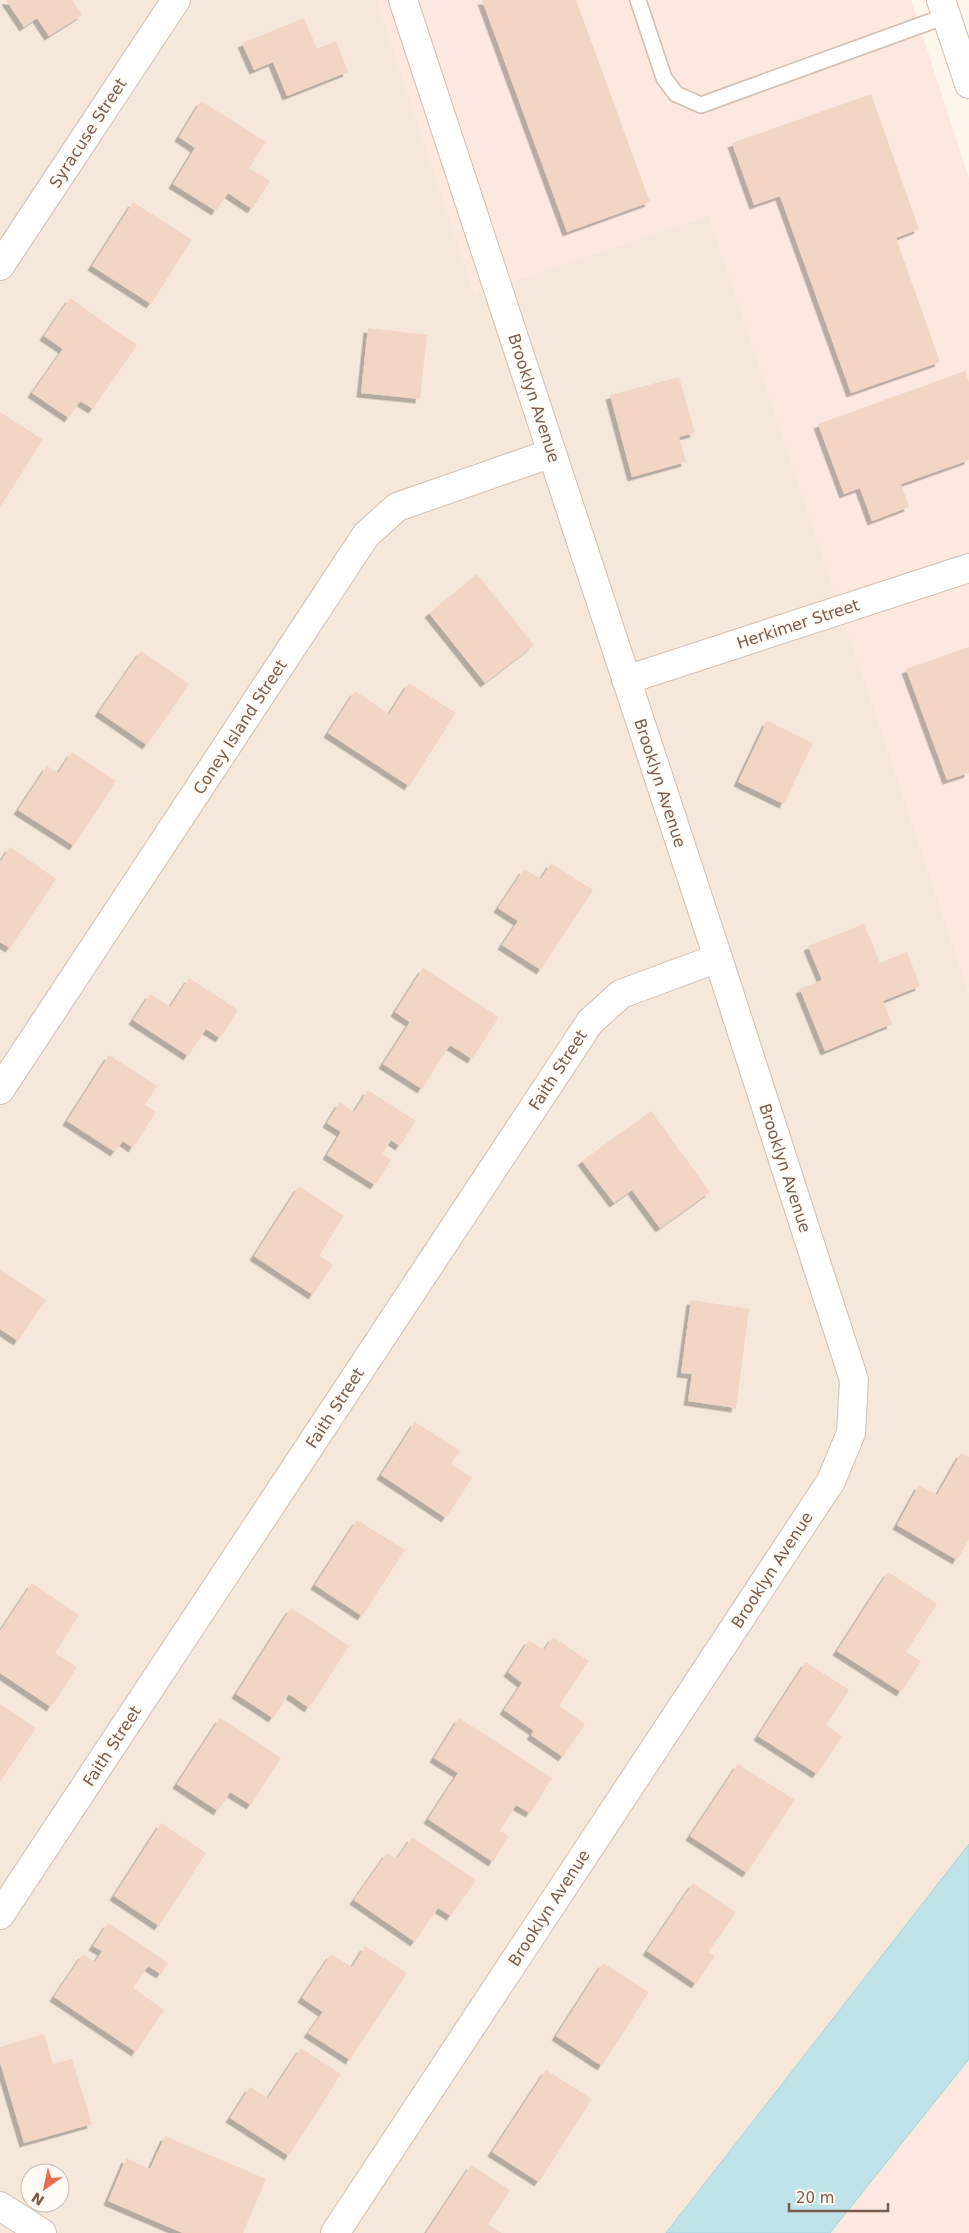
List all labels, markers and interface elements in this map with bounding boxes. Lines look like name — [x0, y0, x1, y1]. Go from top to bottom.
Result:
street label: Syracuse Street — [45, 75, 131, 191]
street label: Brooklyn Avenue — [504, 331, 564, 465]
street label: Herkimer Street — [734, 595, 862, 653]
street label: Coney Island Street — [189, 656, 291, 798]
street label: Brooklyn Avenue — [630, 716, 690, 850]
street label: Faith Street — [525, 1026, 591, 1114]
street label: Brooklyn Avenue — [755, 1101, 815, 1235]
street label: Faith Street — [302, 1364, 368, 1452]
street label: Brooklyn Avenue — [727, 1508, 817, 1632]
street label: Faith Street — [79, 1702, 145, 1790]
street label: Brooklyn Avenue — [504, 1846, 594, 1970]
north arrow — [20, 2163, 70, 2213]
scale bar — [789, 2180, 888, 2212]
text: N — [29, 2189, 47, 2209]
text: 20 m — [796, 2189, 834, 2207]

